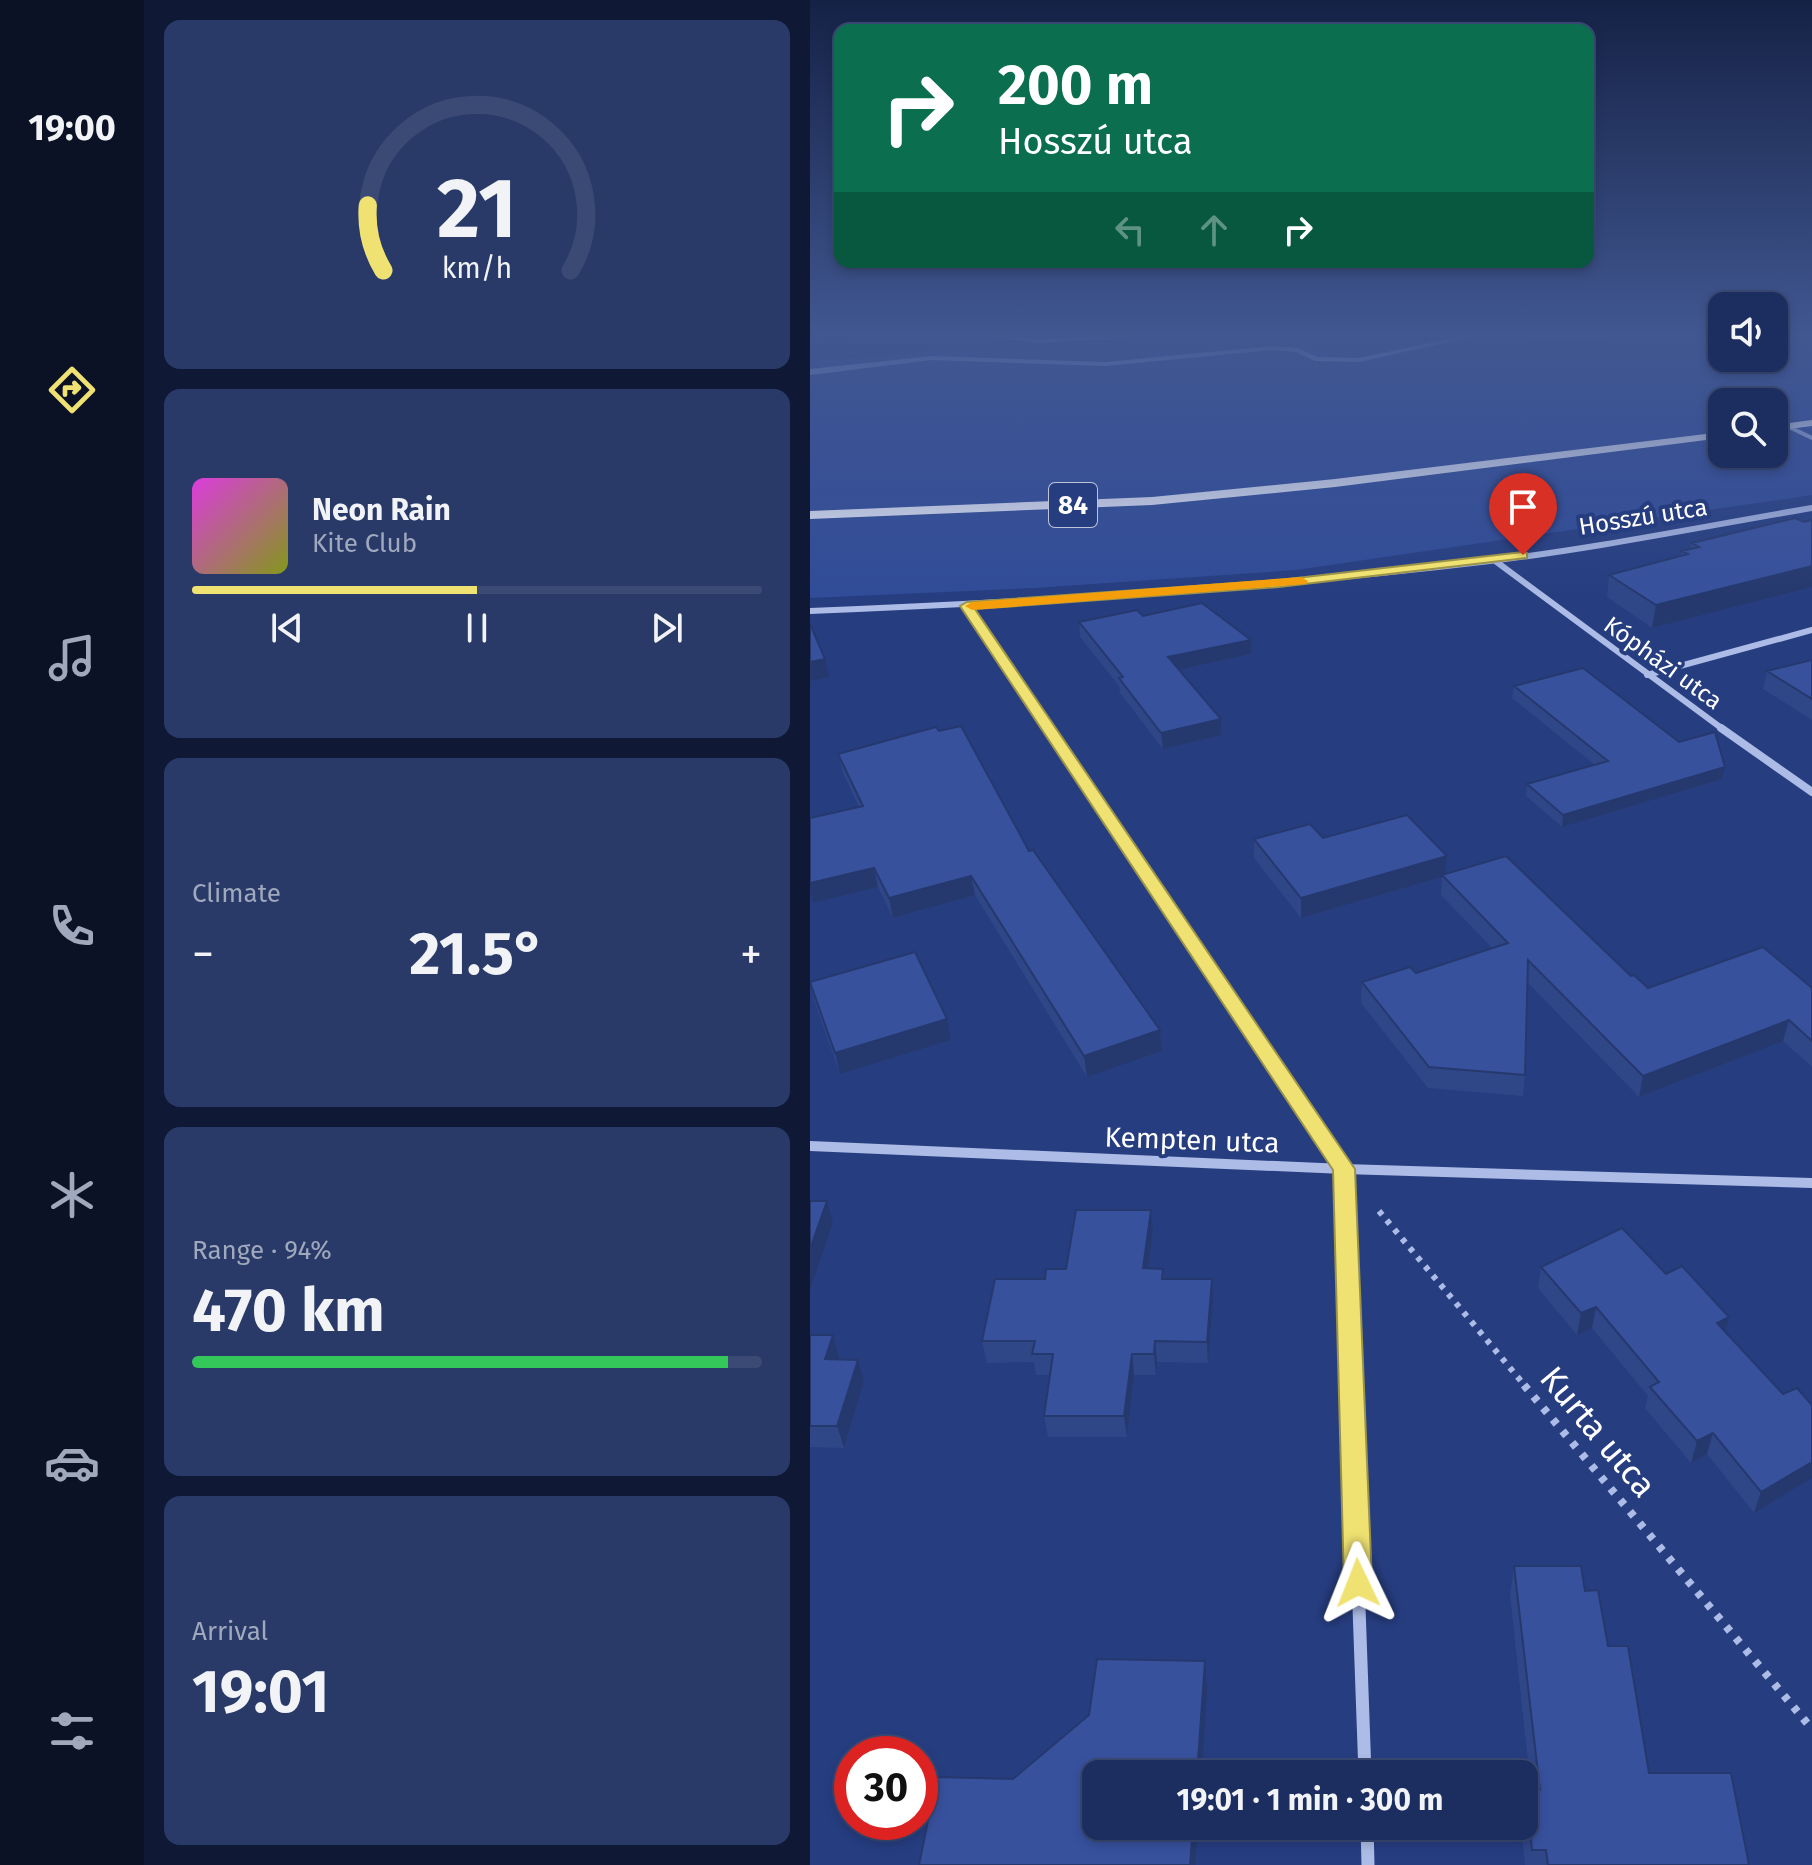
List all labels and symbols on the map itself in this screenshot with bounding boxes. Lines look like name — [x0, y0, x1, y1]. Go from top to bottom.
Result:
pin — [1489, 473, 1557, 555]
road number: 84 — [1049, 483, 1097, 527]
street label: Hosszú utca — [1577, 493, 1709, 541]
street label: Kópházi utca — [1598, 611, 1728, 715]
street label: Kempten utca — [1104, 1120, 1280, 1160]
street label: Kurta utca — [1531, 1358, 1665, 1506]
position arrow — [1316, 1541, 1400, 1625]
speed limit sign: 30 — [834, 1736, 938, 1840]

